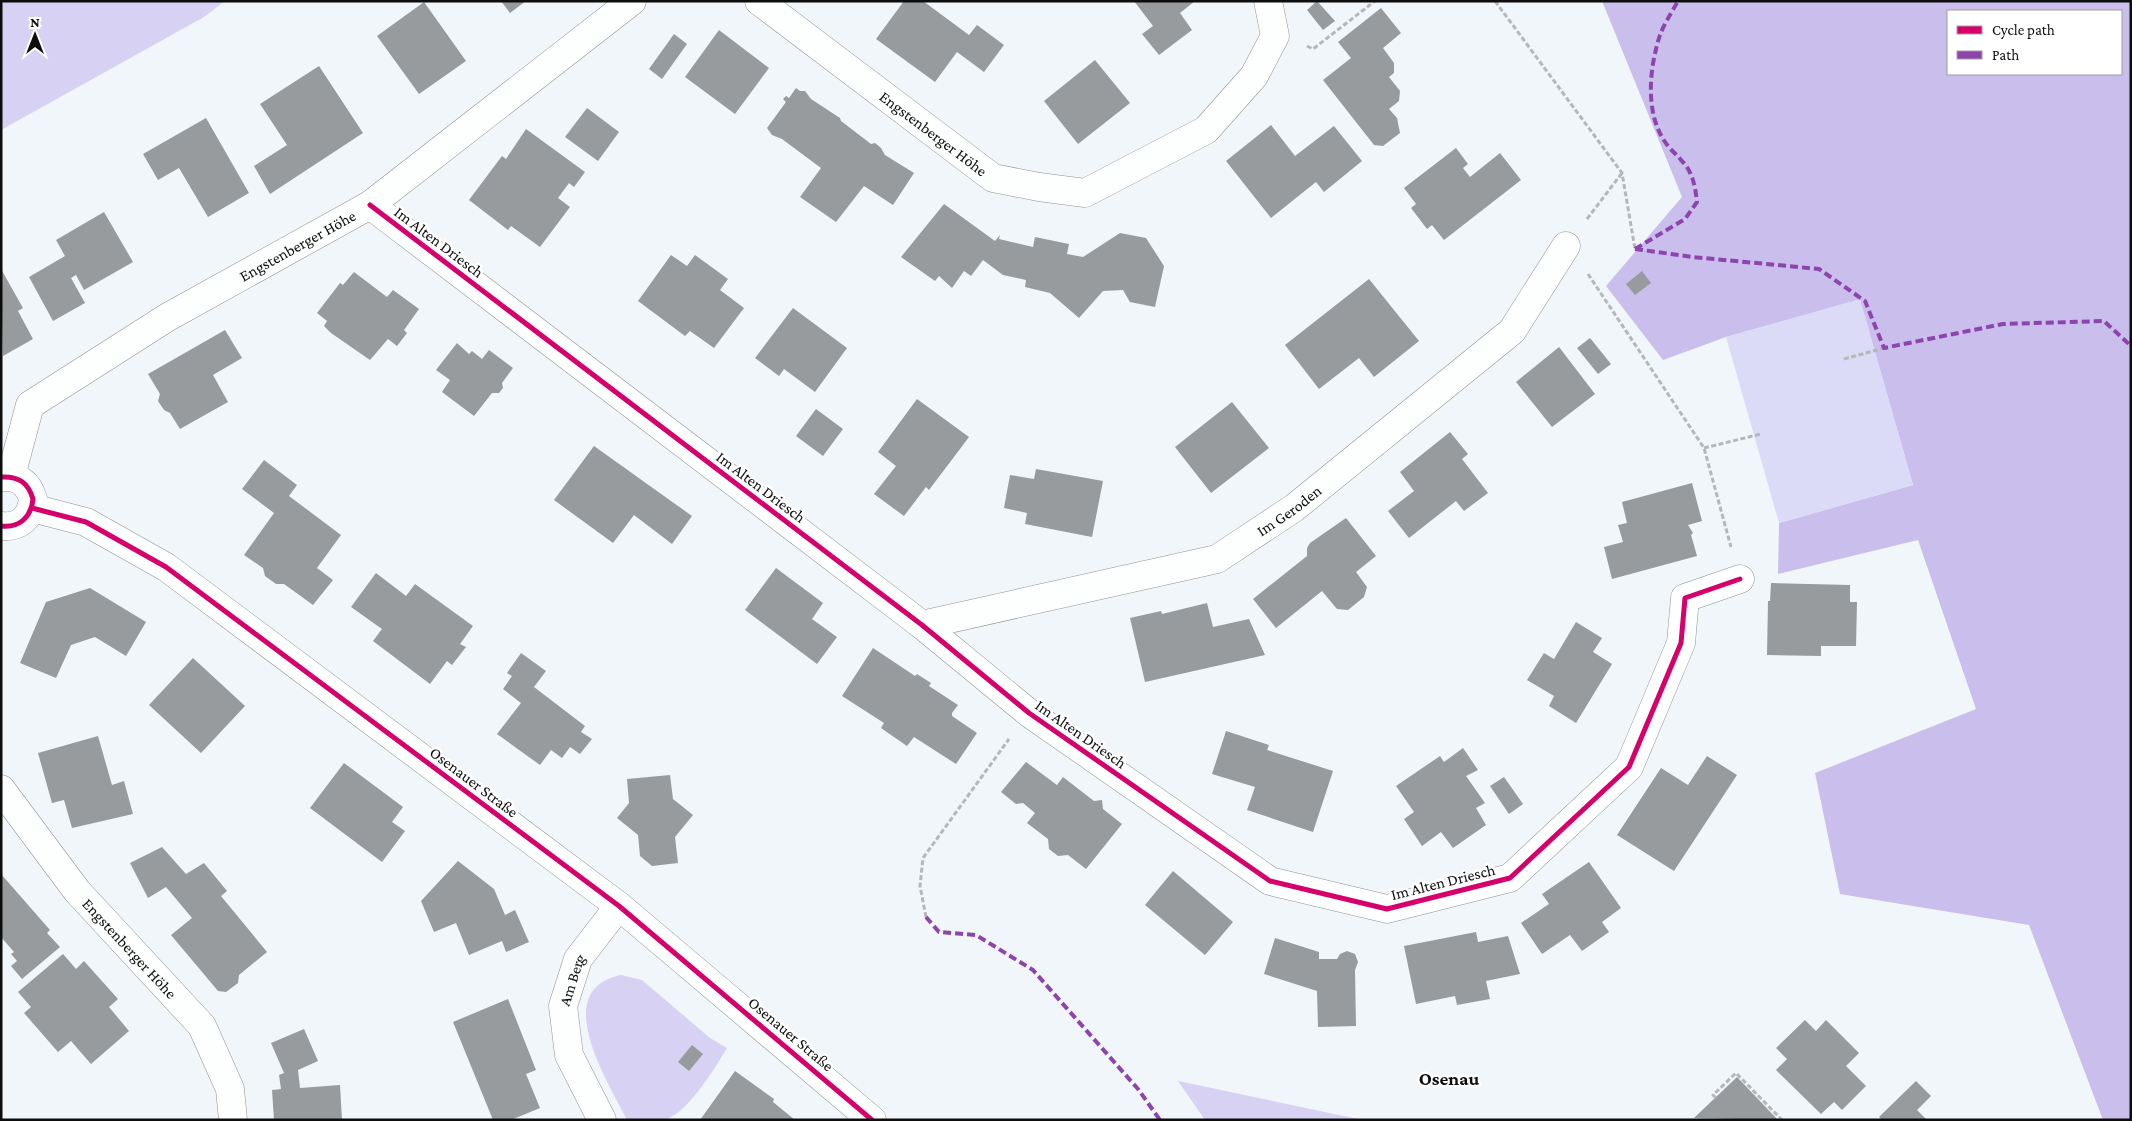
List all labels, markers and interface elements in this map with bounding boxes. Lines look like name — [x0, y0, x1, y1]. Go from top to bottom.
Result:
north arrow — [10, 10, 60, 60]
legend — [1947, 10, 2122, 75]
text: N — [30, 14, 40, 30]
text: Cycle path — [1992, 22, 2055, 39]
text: Path — [1992, 47, 2019, 63]
street label: Engstenberger Höhe — [877, 87, 991, 179]
street label: Im Alten Driesch — [391, 203, 487, 281]
street label: Engstenberger Höhe — [236, 206, 358, 284]
street label: Im Alten Driesch — [713, 448, 809, 526]
street label: Im Geroden — [1253, 481, 1324, 539]
street label: Im Alten Driesch — [1032, 696, 1130, 772]
street label: Osenauer Straße — [427, 743, 521, 821]
street label: Im Alten Driesch — [1389, 861, 1497, 903]
street label: Engstenberger Höhe — [79, 895, 180, 1002]
street label: Am Berg — [555, 949, 589, 1008]
street label: Osenauer Straße — [745, 994, 837, 1074]
district label: Osenau — [1419, 1068, 1480, 1089]

